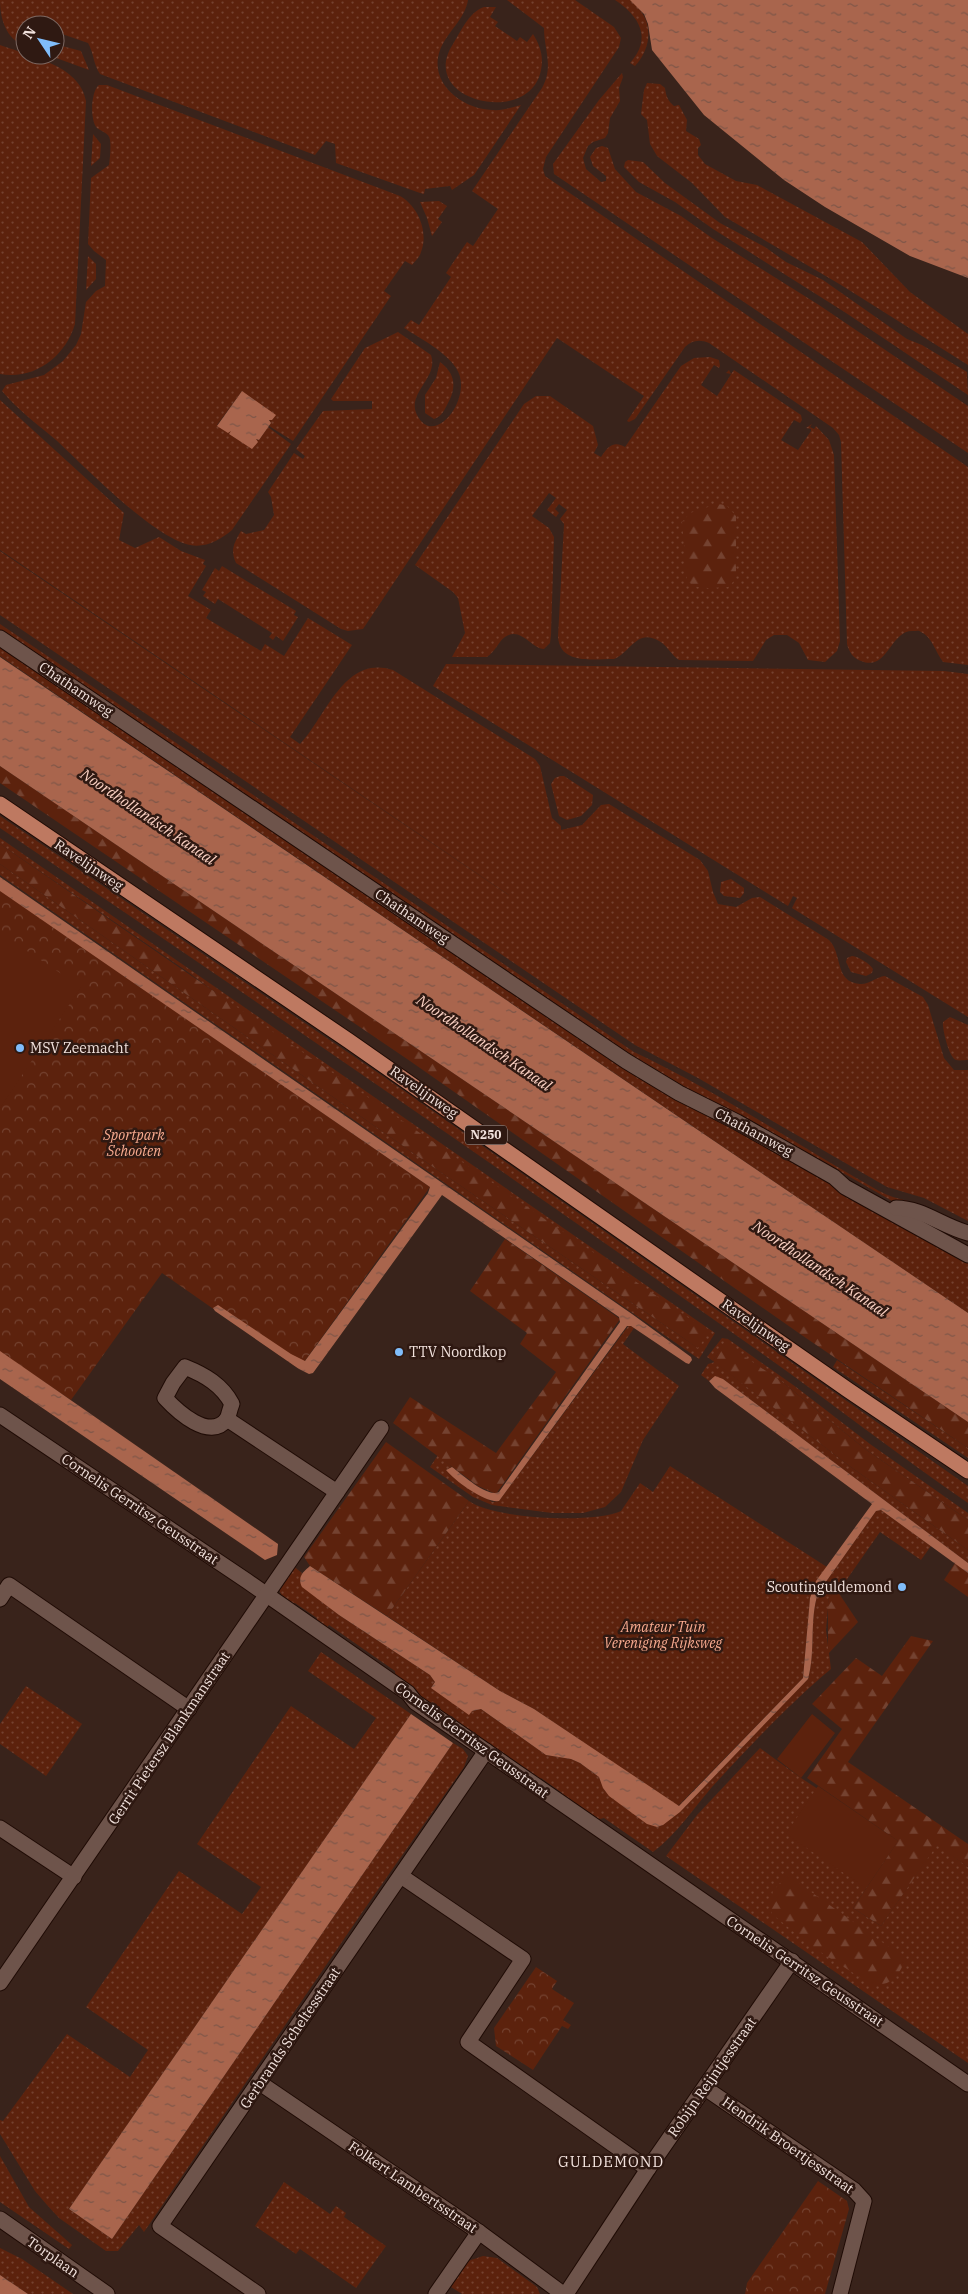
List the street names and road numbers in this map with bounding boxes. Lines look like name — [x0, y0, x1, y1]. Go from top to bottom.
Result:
street label: Chathamweg — [35, 658, 117, 721]
street label: Ravelijnweg — [51, 835, 127, 895]
street label: Chathamweg — [371, 885, 453, 948]
street label: Ravelijnweg — [386, 1062, 462, 1122]
street label: Chathamweg — [712, 1104, 796, 1160]
road number: N250 — [465, 1126, 507, 1144]
street label: Ravelijnweg — [718, 1295, 794, 1355]
street label: Cornelis Gerritsz Geusstraat — [58, 1450, 222, 1568]
street label: Gerrit Pietersz Blankmanstraat — [104, 1648, 234, 1828]
street label: Cornelis Gerritsz Geusstraat — [392, 1678, 552, 1802]
street label: Cornelis Gerritsz Geusstraat — [723, 1912, 887, 2030]
street label: Gerbrands Scheltesstraat — [236, 1964, 344, 2112]
street label: Robijn Reijntjesstraat — [664, 2014, 760, 2140]
street label: Hendrik Broertjesstraat — [719, 2093, 857, 2197]
street label: Folkert Lambertsstraat — [345, 2137, 481, 2237]
street label: Torplaan — [23, 2233, 83, 2281]

